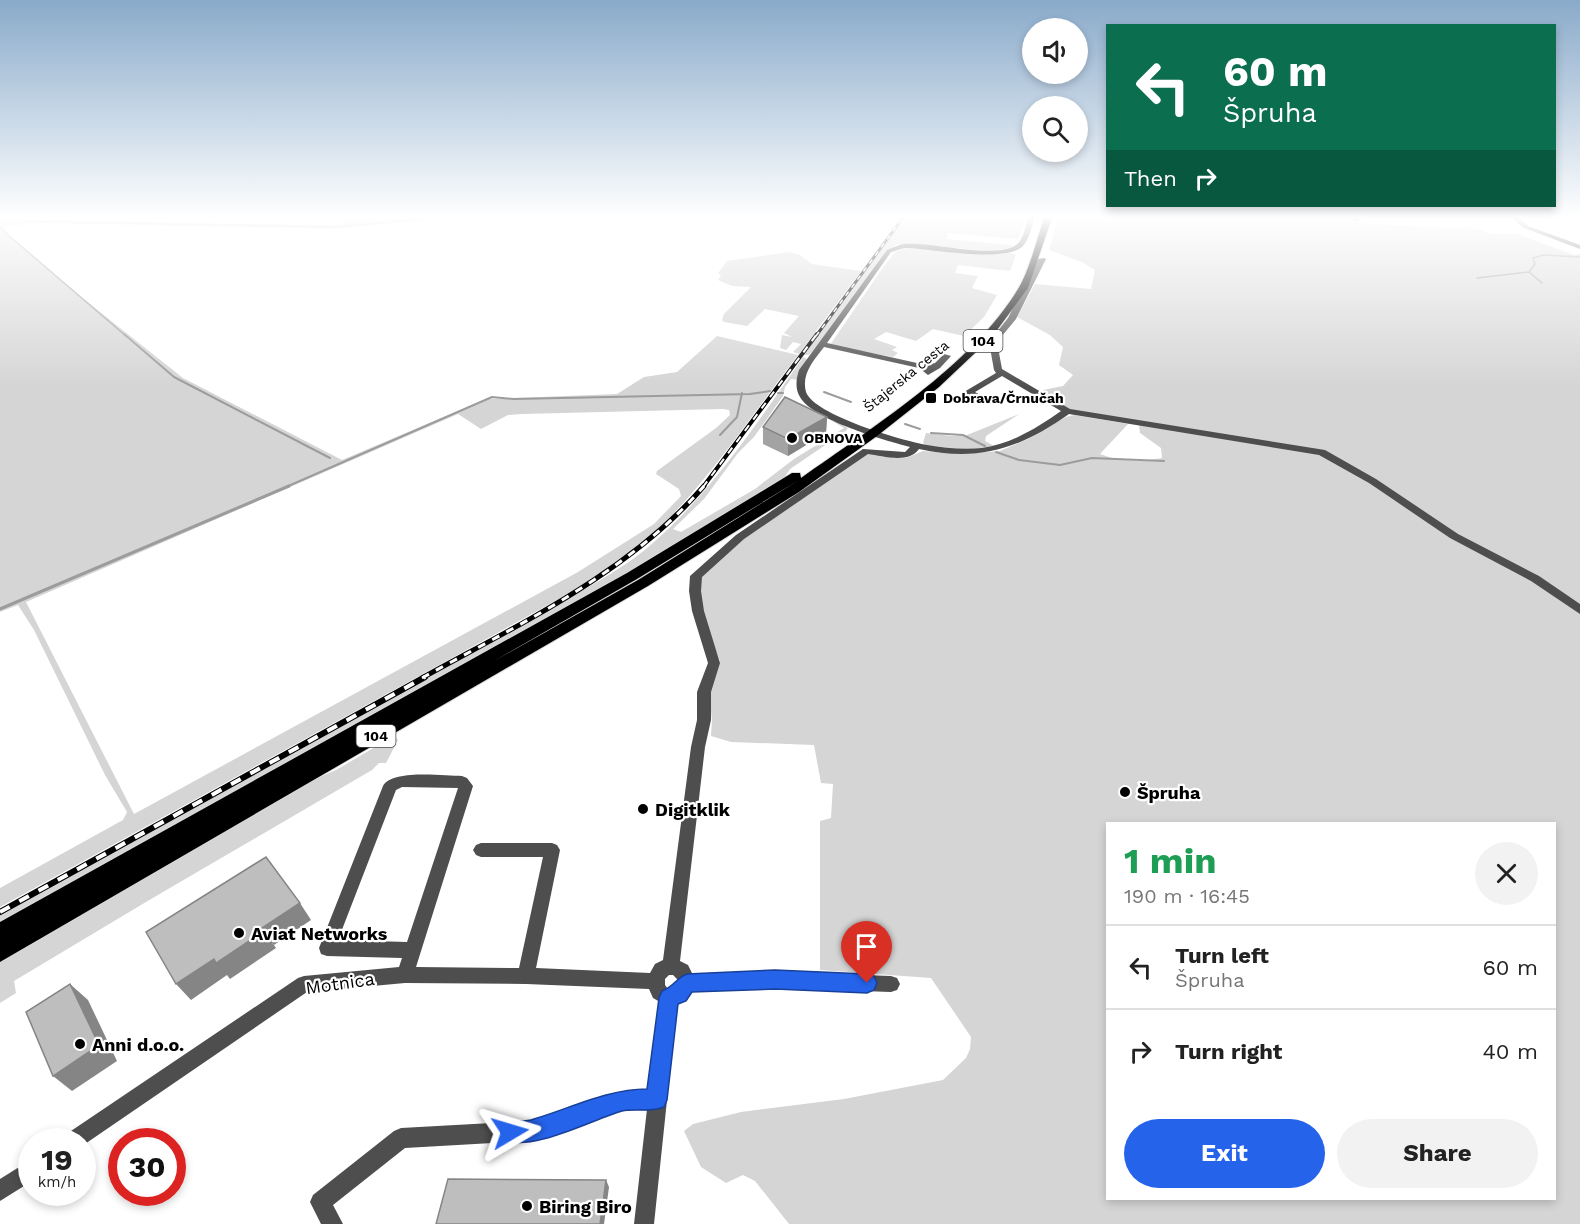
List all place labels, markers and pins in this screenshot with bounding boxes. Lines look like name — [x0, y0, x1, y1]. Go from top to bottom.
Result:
place label: Dobrava/Črnučah — [943, 390, 1064, 406]
marker: Dobrava/Črnučah — [924, 391, 938, 405]
place label: OBNOVA — [804, 430, 863, 446]
marker: OBNOVA — [785, 431, 799, 445]
place label: Špruha — [1137, 782, 1201, 803]
marker: Špruha — [1118, 785, 1132, 799]
place label: Digitklik — [655, 799, 731, 820]
marker: Digitklik — [636, 802, 650, 816]
pin — [841, 921, 892, 983]
place label: Aviat Networks — [251, 923, 388, 944]
marker: Aviat Networks — [232, 926, 246, 940]
place label: Anni d.o.o. — [92, 1034, 184, 1055]
marker: Anni d.o.o. — [73, 1037, 87, 1051]
place label: Biring Biro — [539, 1196, 632, 1217]
marker: Biring Biro — [520, 1199, 534, 1213]

